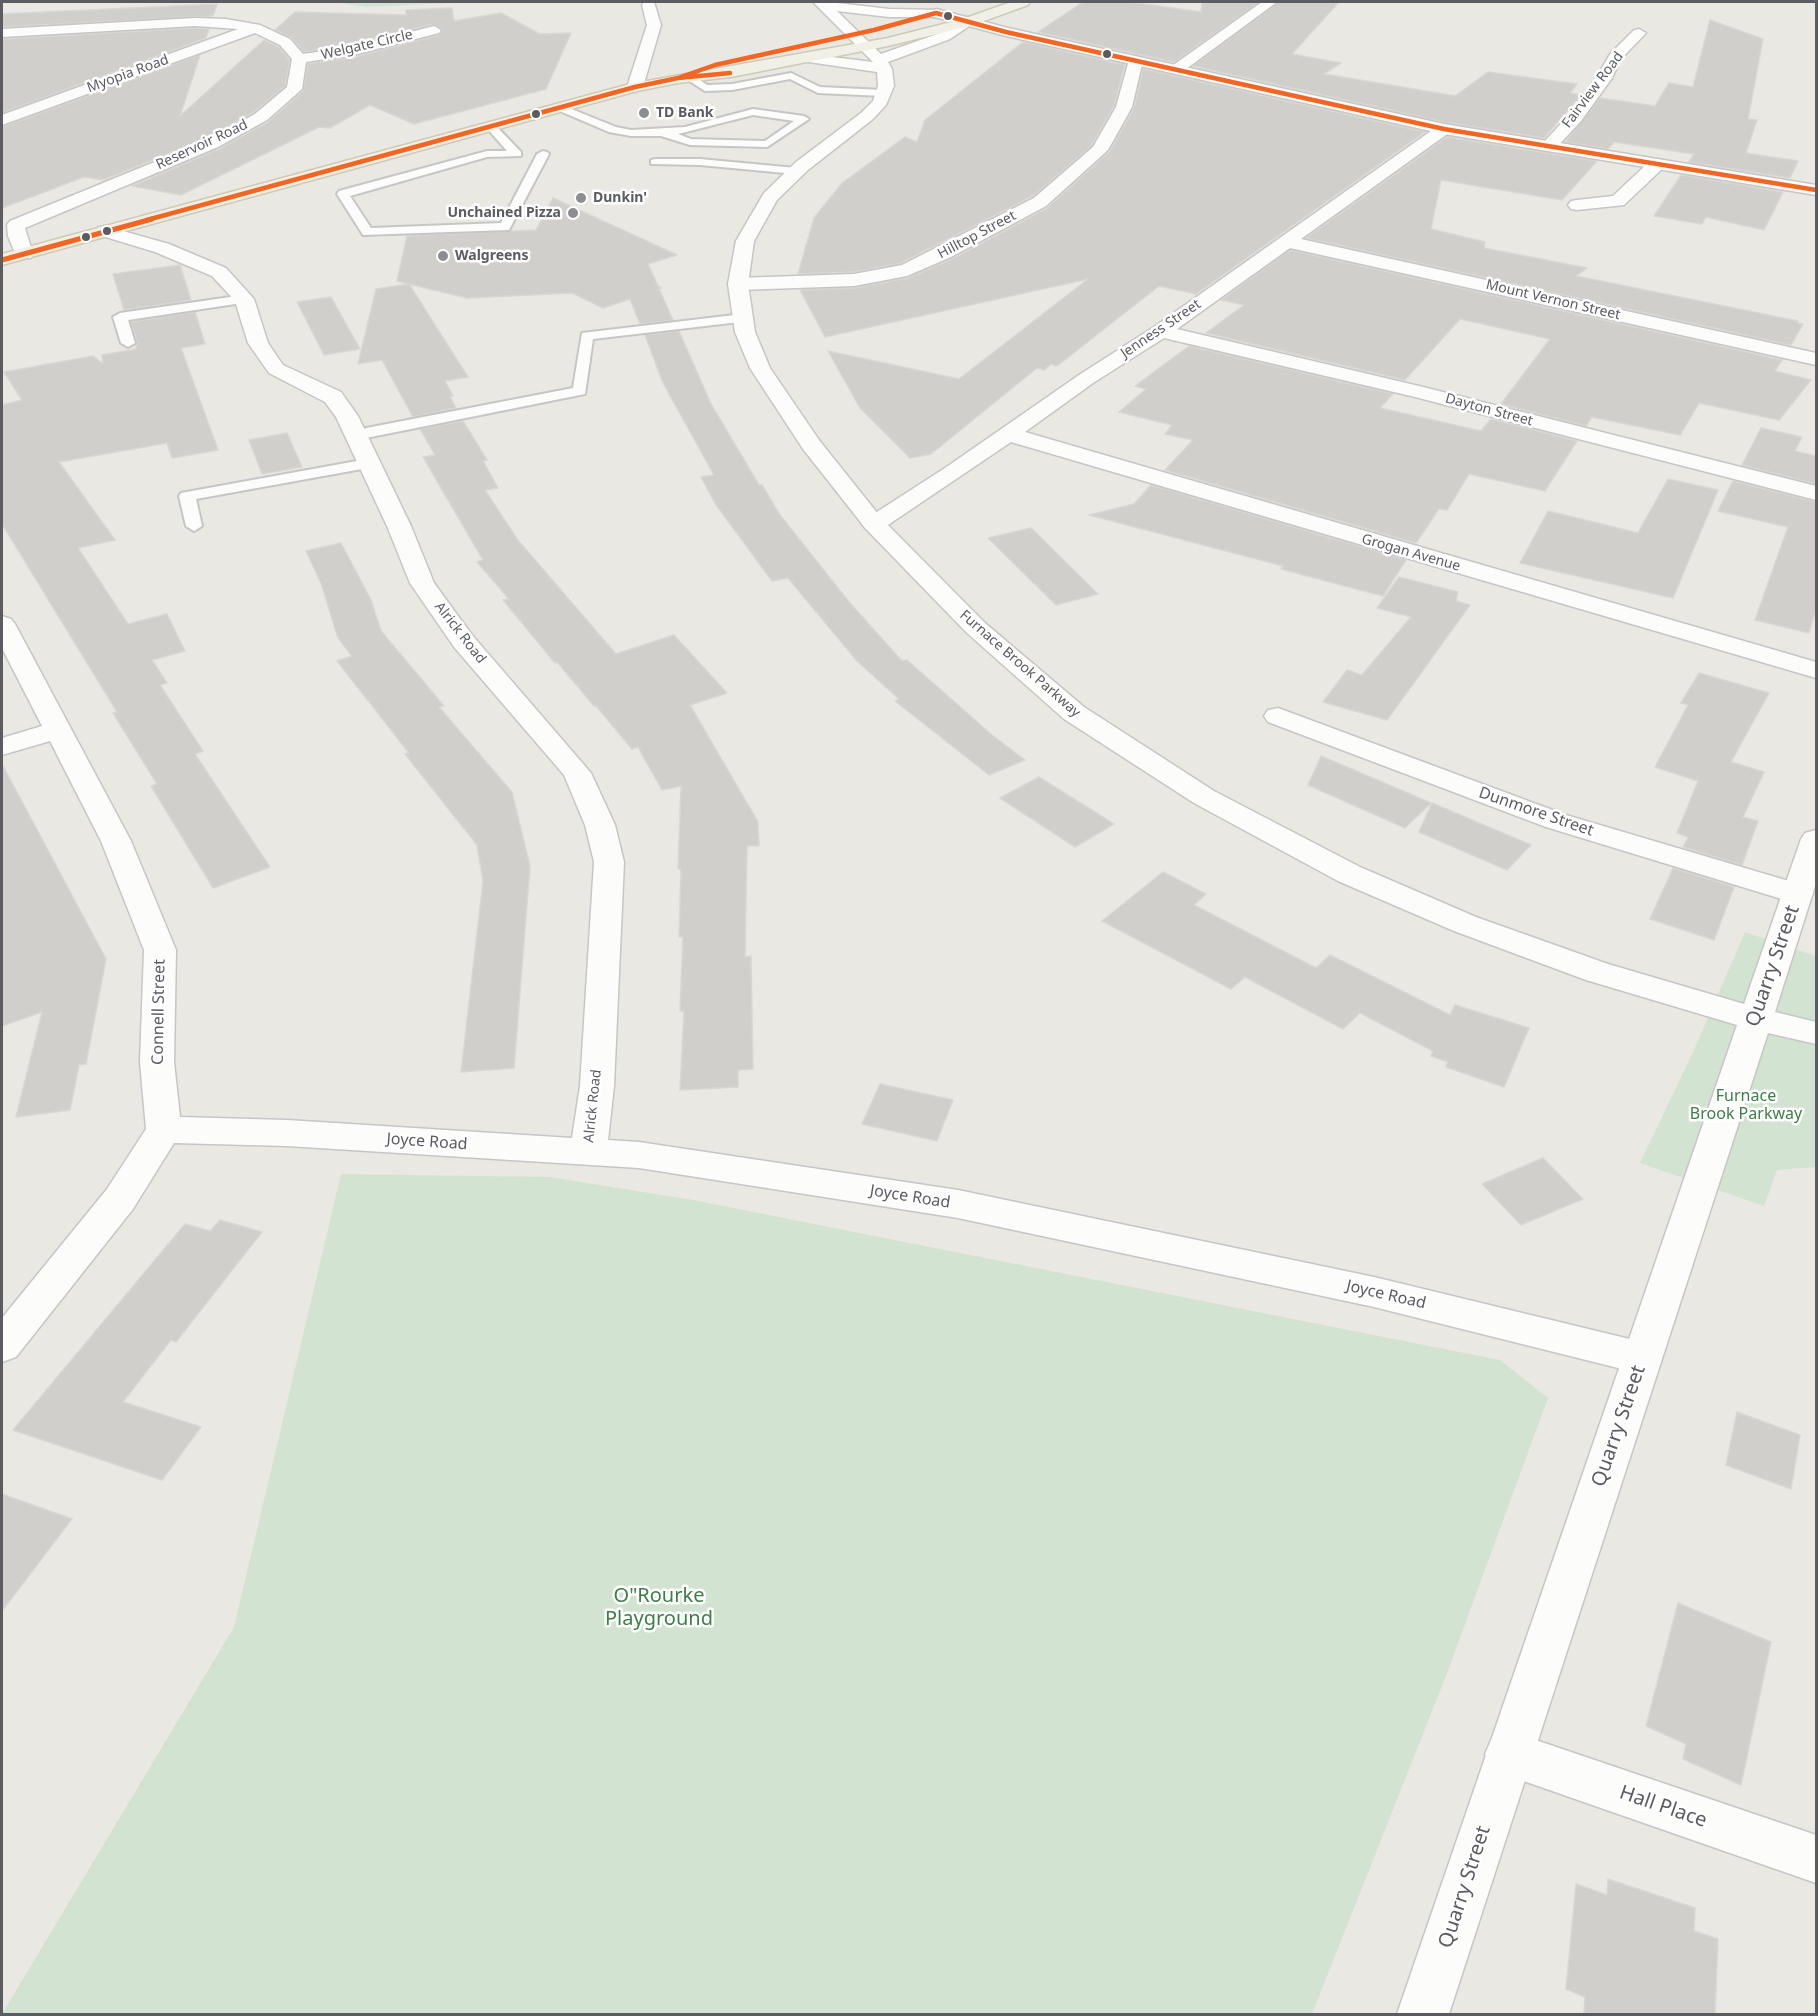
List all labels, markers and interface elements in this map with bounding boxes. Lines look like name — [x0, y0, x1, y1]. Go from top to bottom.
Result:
unlabelled marker — [942, 10, 954, 22]
street label: Welgate Circle — [320, 26, 414, 64]
unlabelled marker — [1101, 48, 1113, 60]
street label: Fairview Road — [1559, 49, 1627, 131]
street label: Myopia Road — [85, 51, 171, 97]
place label: TD Bank — [656, 105, 713, 121]
marker: TD Bank — [637, 106, 651, 120]
unlabelled marker — [530, 108, 542, 120]
street label: Reservoir Road — [153, 116, 251, 174]
place label: Dunkin' — [593, 190, 647, 206]
marker: Dunkin' — [574, 191, 588, 205]
place label: Unchained Pizza — [447, 205, 561, 221]
marker: Unchained Pizza — [566, 206, 580, 220]
street label: Hilltop Street — [935, 207, 1019, 263]
unlabelled marker — [101, 225, 113, 237]
unlabelled marker — [80, 231, 92, 243]
place label: Walgreens — [455, 248, 528, 264]
marker: Walgreens — [436, 249, 450, 263]
street label: Mount Vernon Street — [1484, 276, 1622, 324]
street label: Jenness Street — [1118, 296, 1204, 362]
street label: Dayton Street — [1443, 390, 1535, 430]
street label: Grogan Avenue — [1360, 531, 1462, 575]
street label: Alrick Road — [431, 599, 489, 667]
street label: Furnace Brook Parkway — [956, 607, 1084, 721]
street label: Dunmore Street — [1476, 783, 1596, 841]
street label: Quarry Street — [1741, 902, 1805, 1030]
street label: Connell Street — [148, 959, 170, 1065]
street label: Alrick Road — [581, 1069, 605, 1143]
park label: Furnace Brook Parkway — [1690, 1086, 1802, 1124]
street label: Joyce Road — [386, 1130, 468, 1154]
street label: Joyce Road — [868, 1181, 952, 1213]
street label: Joyce Road — [1344, 1277, 1428, 1313]
street label: Quarry Street — [1587, 1362, 1651, 1490]
park label: O"Rourke Playground — [605, 1584, 713, 1631]
street label: Hall Place — [1616, 1781, 1710, 1833]
street label: Quarry Street — [1434, 1823, 1496, 1951]

